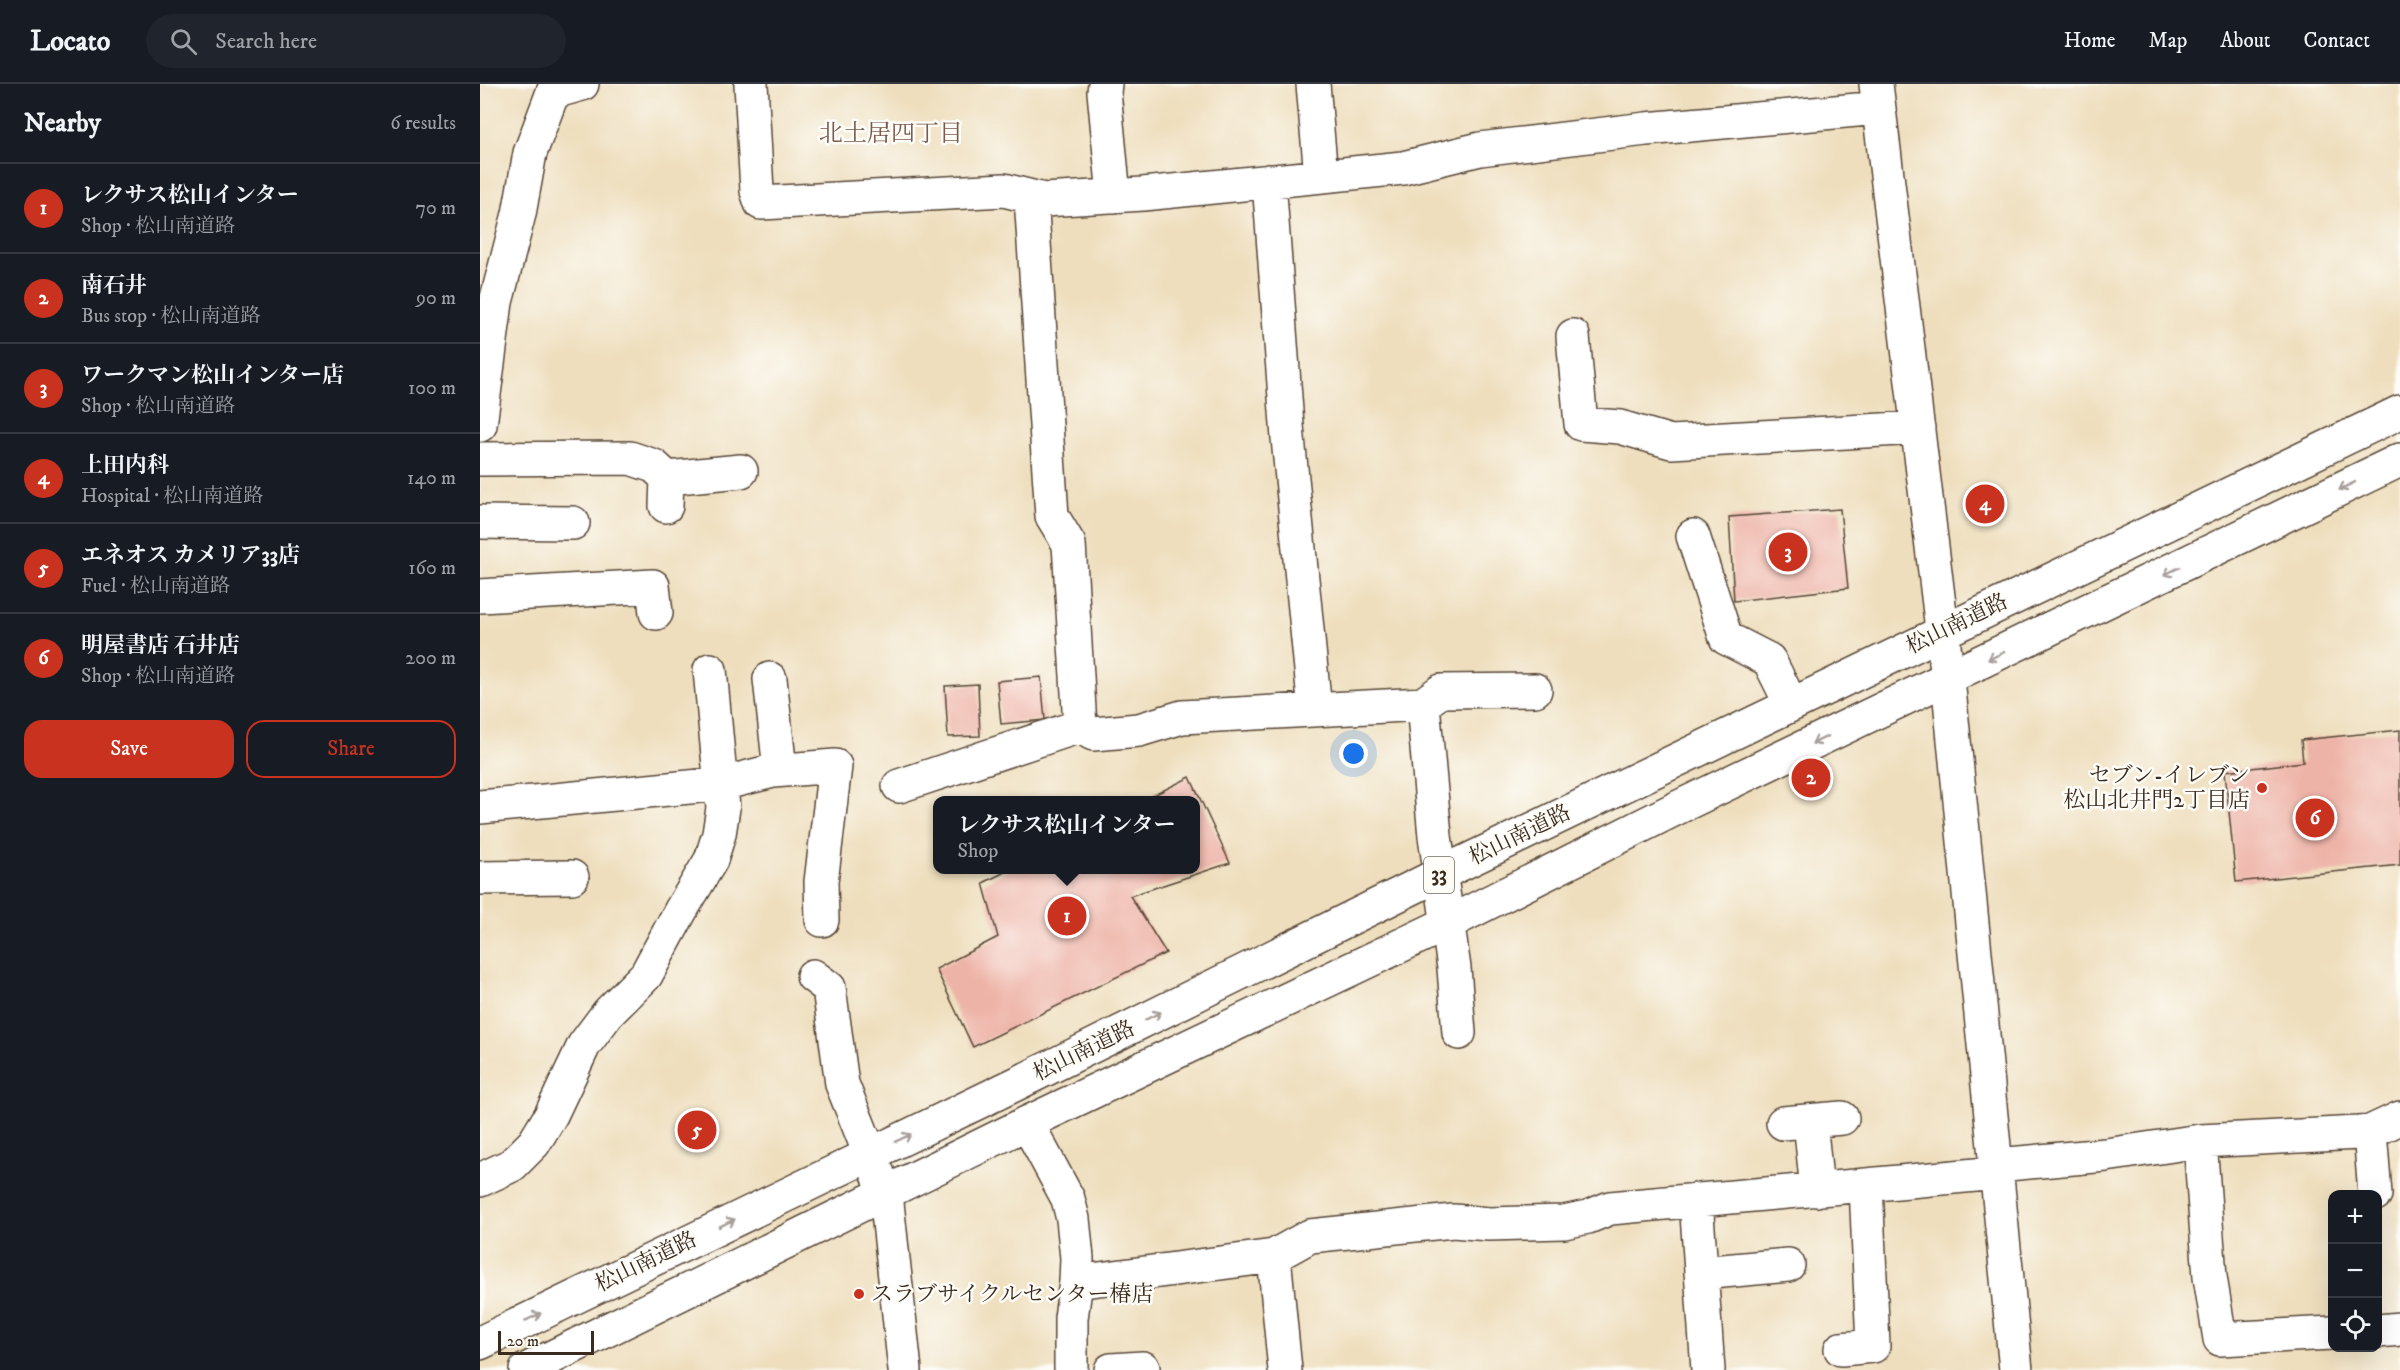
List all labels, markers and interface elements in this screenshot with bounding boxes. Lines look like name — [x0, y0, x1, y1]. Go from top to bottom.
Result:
search box — [146, 14, 566, 68]
text: Locato — [30, 24, 110, 59]
icon: search — [167, 25, 200, 58]
text: Search here — [215, 28, 317, 55]
text: Home — [2064, 28, 2116, 54]
text: Map — [2149, 28, 2187, 54]
text: About — [2220, 28, 2271, 54]
text: Contact — [2304, 28, 2370, 54]
text: Nearby — [24, 107, 101, 140]
text: 6 results — [390, 111, 456, 136]
district label: 北土居四丁目 — [819, 119, 963, 149]
text: レクサス松山インター — [81, 182, 299, 209]
text: 1 — [40, 196, 47, 221]
text: 70 m — [415, 196, 456, 221]
text: Shop · 松山南道路 — [81, 214, 235, 239]
text: 南石井 — [81, 272, 147, 299]
text: 2 — [39, 286, 48, 311]
text: 90 m — [416, 286, 456, 311]
text: Bus stop · 松山南道路 — [81, 304, 261, 329]
text: ワークマン松山インター店 — [81, 362, 344, 389]
text: 3 — [40, 376, 47, 401]
text: 100 m — [408, 376, 456, 401]
text: Shop · 松山南道路 — [81, 394, 235, 419]
text: 上田内科 — [81, 452, 169, 479]
text: 4 — [38, 466, 49, 491]
text: 140 m — [407, 466, 456, 491]
one-way arrow — [2339, 480, 2357, 492]
pin: 4 — [1966, 482, 2004, 526]
text: Hospital · 松山南道路 — [81, 484, 263, 509]
pin: 3 — [1768, 530, 1808, 574]
text: エネオス カメリア33店 — [81, 542, 300, 569]
text: 5 — [39, 556, 48, 581]
text: 160 m — [408, 556, 456, 581]
one-way arrow — [2163, 565, 2181, 577]
text: Fuel · 松山南道路 — [81, 574, 230, 599]
street label: 松山南道路 — [1902, 588, 2012, 660]
text: 明屋書店 石井店 — [81, 632, 240, 659]
text: 6 — [38, 646, 49, 671]
text: 200 m — [405, 646, 456, 671]
one-way arrow — [1988, 650, 2006, 662]
text: Shop · 松山南道路 — [81, 664, 235, 689]
button: Save — [24, 720, 234, 778]
button: Share — [246, 720, 456, 778]
one-way arrow — [1812, 734, 1830, 746]
your location — [1339, 739, 1368, 768]
pin: 2 — [1792, 756, 1830, 800]
place label: セブン-イレブン 松山北井門2丁目店 — [2063, 762, 2250, 814]
marker: セブン-イレブン 松山北井門2丁目店 — [2255, 781, 2269, 795]
popup — [933, 796, 1200, 874]
pin: 6 — [2296, 796, 2334, 840]
street label: 松山南道路 — [1465, 799, 1575, 871]
text: レクサス松山インター — [958, 812, 1175, 839]
text: Shop — [958, 839, 998, 864]
road number: 33 — [1424, 857, 1454, 893]
pin: 1 — [1048, 894, 1086, 938]
one-way arrow — [1144, 1010, 1162, 1021]
street label: 松山南道路 — [1029, 1015, 1139, 1087]
pin: 5 — [678, 1108, 716, 1152]
one-way arrow — [893, 1132, 911, 1144]
map controls — [2328, 1190, 2382, 1352]
button: + — [2328, 1190, 2382, 1244]
one-way arrow — [718, 1217, 736, 1229]
street label: 松山南道路 — [591, 1226, 701, 1298]
button: − — [2328, 1244, 2382, 1298]
place label: スラブサイクルセンター椿店 — [871, 1281, 1153, 1308]
marker: スラブサイクルセンター椿店 — [852, 1287, 866, 1301]
button: locate — [2328, 1298, 2382, 1352]
one-way arrow — [523, 1311, 541, 1323]
scale bar — [498, 1328, 594, 1356]
text: 20 m — [507, 1331, 539, 1351]

